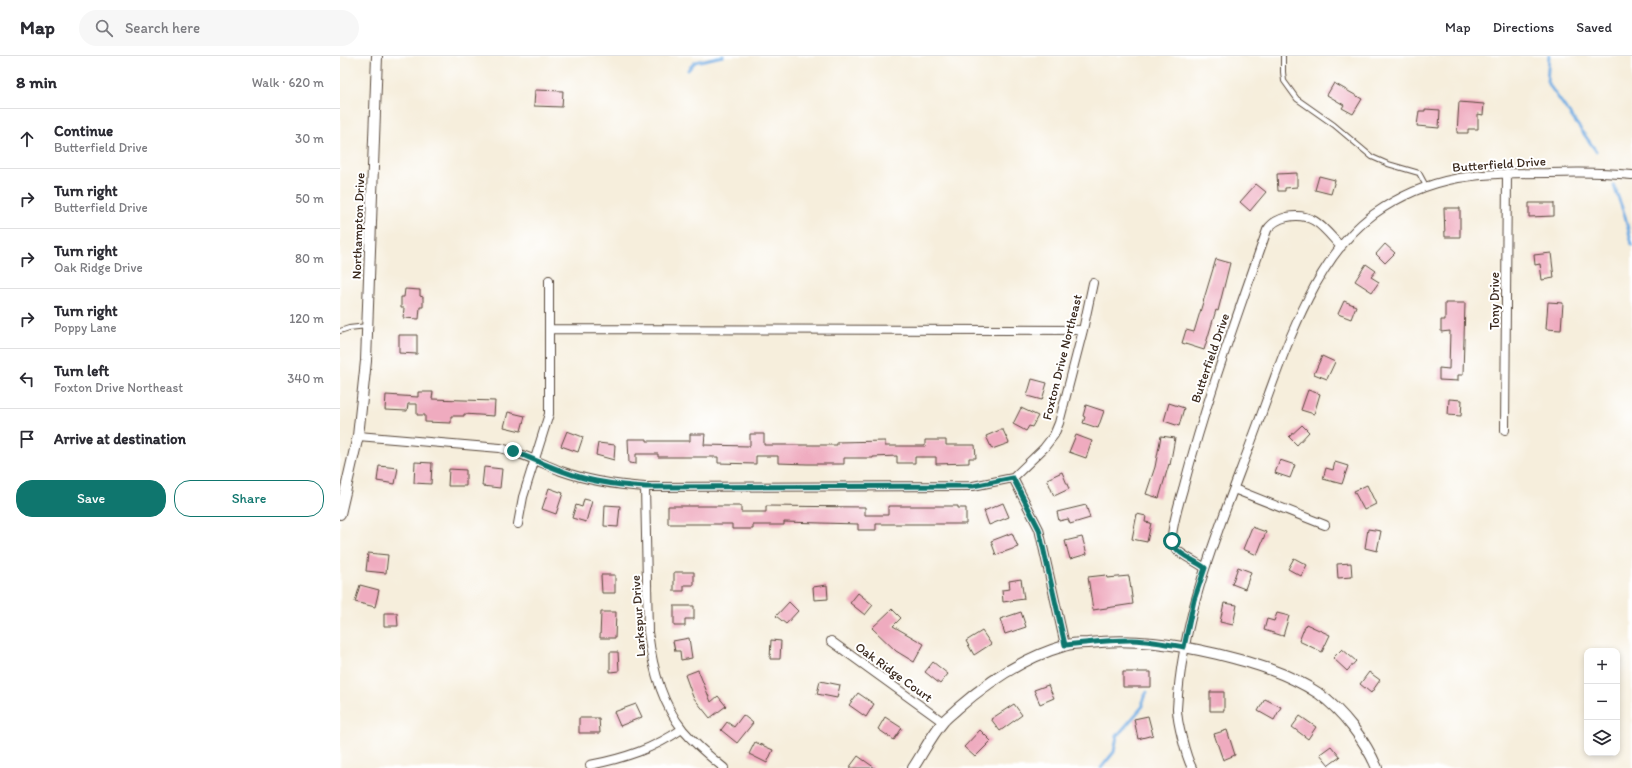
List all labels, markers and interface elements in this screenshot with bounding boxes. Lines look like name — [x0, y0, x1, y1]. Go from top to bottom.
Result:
search box — [79, 10, 359, 46]
text: Map — [20, 16, 55, 39]
icon: search — [93, 17, 115, 39]
text: Search here — [125, 19, 200, 37]
text: Map — [1445, 19, 1471, 36]
text: Directions — [1493, 19, 1554, 36]
text: Saved — [1576, 19, 1612, 36]
text: 8 min — [16, 72, 57, 92]
text: Walk · 620 m — [252, 75, 324, 90]
text: Continue — [54, 122, 113, 140]
icon: ahead — [16, 128, 38, 150]
text: 30 m — [295, 131, 324, 146]
text: Butterfield Drive — [54, 140, 148, 155]
street label: Butterfield Drive — [1452, 153, 1546, 175]
street label: Northampton Drive — [349, 172, 367, 280]
text: Turn right — [54, 182, 118, 200]
icon: right — [16, 188, 38, 210]
text: 50 m — [295, 191, 324, 206]
text: Butterfield Drive — [54, 200, 148, 215]
text: Turn right — [54, 242, 118, 260]
icon: right — [16, 248, 38, 270]
text: 80 m — [295, 251, 324, 266]
text: Oak Ridge Drive — [54, 260, 143, 275]
street label: Tony Drive — [1487, 272, 1502, 330]
street label: Foxton Drive Northeast — [1039, 292, 1085, 421]
text: Turn right — [54, 302, 118, 320]
icon: right — [16, 308, 38, 330]
text: 120 m — [289, 311, 324, 326]
street label: Butterfield Drive — [1188, 311, 1232, 405]
text: Poppy Lane — [54, 320, 117, 335]
text: Turn left — [54, 362, 109, 380]
icon: left — [16, 368, 38, 390]
text: 340 m — [287, 371, 324, 386]
text: Foxton Drive Northeast — [54, 380, 183, 395]
icon: arrive — [16, 428, 38, 450]
text: Arrive at destination — [54, 430, 186, 448]
route end — [504, 442, 522, 460]
button: Save — [16, 480, 166, 517]
button: Share — [174, 480, 324, 517]
route start — [1163, 532, 1181, 550]
street label: Larkspur Drive — [628, 575, 648, 657]
street label: Oak Ridge Court — [852, 639, 936, 705]
map controls — [1584, 648, 1620, 756]
button: + — [1584, 648, 1620, 684]
button: − — [1584, 684, 1620, 720]
button: layers — [1584, 720, 1620, 756]

